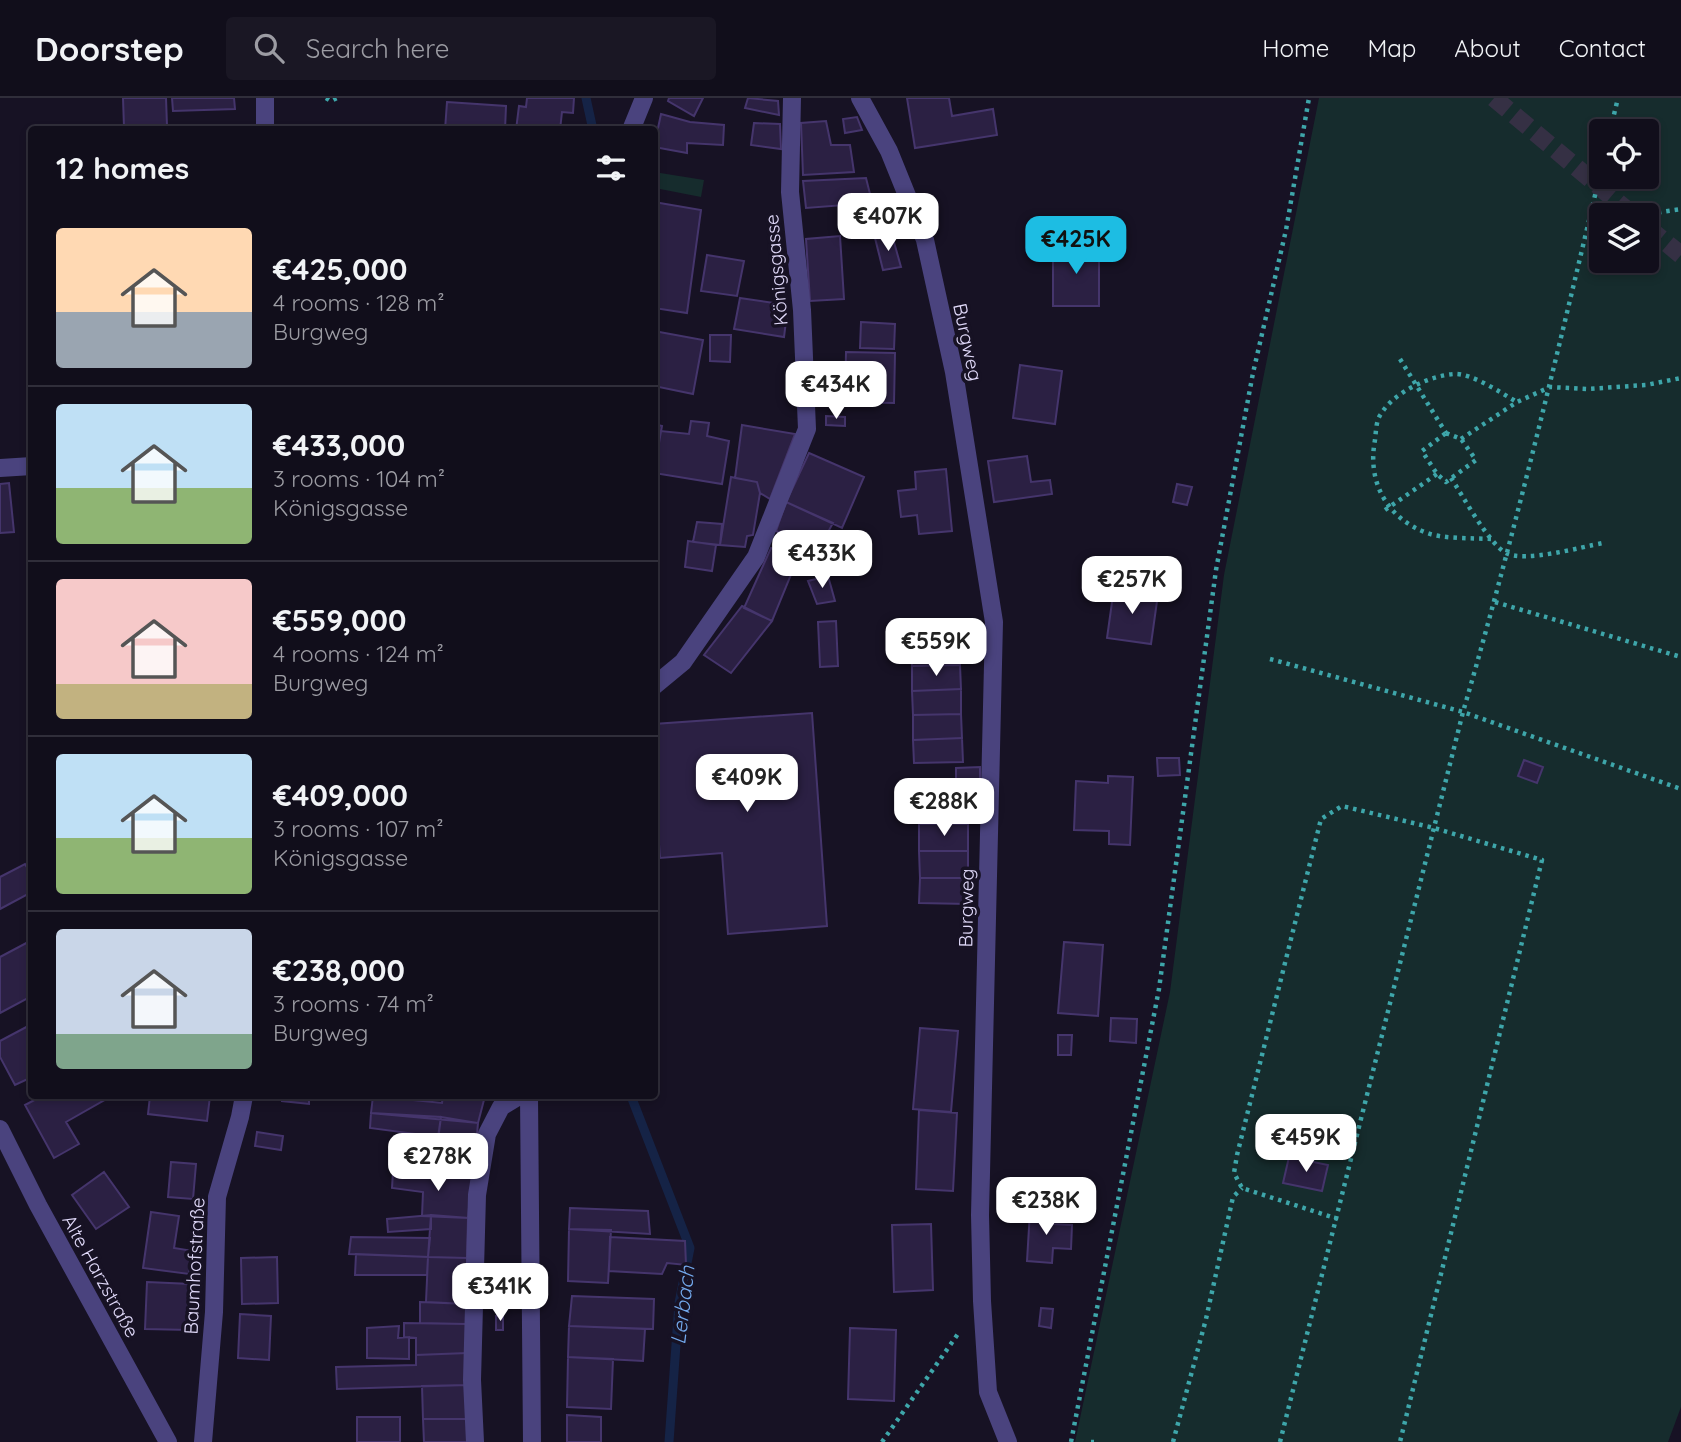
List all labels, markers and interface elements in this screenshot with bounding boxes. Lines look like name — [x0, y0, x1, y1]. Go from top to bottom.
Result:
search box — [226, 17, 716, 80]
text: Doorstep — [35, 28, 184, 69]
icon: search — [250, 29, 288, 67]
text: Search here — [306, 32, 449, 65]
text: Home — [1262, 33, 1329, 63]
text: Map — [1367, 33, 1416, 63]
text: About — [1454, 33, 1521, 63]
text: Contact — [1559, 33, 1646, 63]
map controls — [1589, 119, 1659, 273]
button: locate — [1589, 119, 1659, 189]
text: 12 homes — [56, 149, 189, 187]
icon: filters — [592, 149, 630, 187]
pin: €407K — [839, 194, 937, 253]
text: €407K — [854, 201, 922, 230]
button: layers — [1589, 203, 1659, 273]
street label: Königsgasse — [759, 213, 793, 327]
pin: €425K — [1027, 216, 1125, 276]
text: €425K — [1041, 224, 1111, 253]
text: €425,000 — [273, 250, 407, 288]
icon: home — [112, 256, 196, 340]
text: 4 rooms · 128 m² — [273, 288, 445, 317]
street label: Burgweg — [948, 301, 988, 383]
text: Burgweg — [273, 317, 368, 346]
pin: €434K — [787, 362, 885, 421]
text: €434K — [802, 369, 870, 398]
text: €433,000 — [273, 426, 405, 464]
icon: home — [112, 432, 196, 516]
text: 3 rooms · 104 m² — [273, 464, 445, 493]
text: Königsgasse — [273, 493, 408, 522]
pin: €433K — [773, 531, 871, 590]
text: €433K — [788, 538, 856, 567]
pin: €257K — [1083, 556, 1181, 616]
text: €257K — [1098, 564, 1166, 593]
text: €559,000 — [273, 601, 406, 639]
icon: home — [112, 607, 196, 691]
pin: €559K — [887, 618, 985, 678]
text: €559K — [901, 626, 971, 655]
text: 4 rooms · 124 m² — [273, 639, 444, 668]
text: Burgweg — [273, 668, 368, 697]
pin: €409K — [698, 754, 796, 814]
text: €409K — [712, 762, 782, 791]
text: €409,000 — [273, 776, 408, 814]
pin: €288K — [895, 778, 993, 838]
icon: home — [112, 782, 196, 866]
text: €288K — [910, 786, 978, 815]
text: 3 rooms · 107 m² — [273, 814, 444, 843]
text: Königsgasse — [273, 843, 408, 872]
street label: Burgweg — [953, 868, 979, 948]
text: €238,000 — [273, 951, 405, 989]
icon: home — [112, 957, 196, 1041]
text: 3 rooms · 74 m² — [273, 989, 434, 1018]
text: Burgweg — [273, 1018, 368, 1047]
pin: €459K — [1257, 1114, 1355, 1174]
text: €459K — [1271, 1122, 1341, 1151]
pin: €278K — [389, 1134, 487, 1193]
text: €278K — [404, 1141, 472, 1170]
pin: €238K — [997, 1178, 1095, 1237]
text: €238K — [1012, 1185, 1080, 1214]
street label: Baumhofstraße — [178, 1197, 210, 1335]
street label: Alte Harzstraße — [57, 1210, 145, 1342]
water label: Lerbach — [664, 1263, 700, 1346]
pin: €341K — [451, 1264, 549, 1323]
text: €341K — [468, 1271, 532, 1300]

